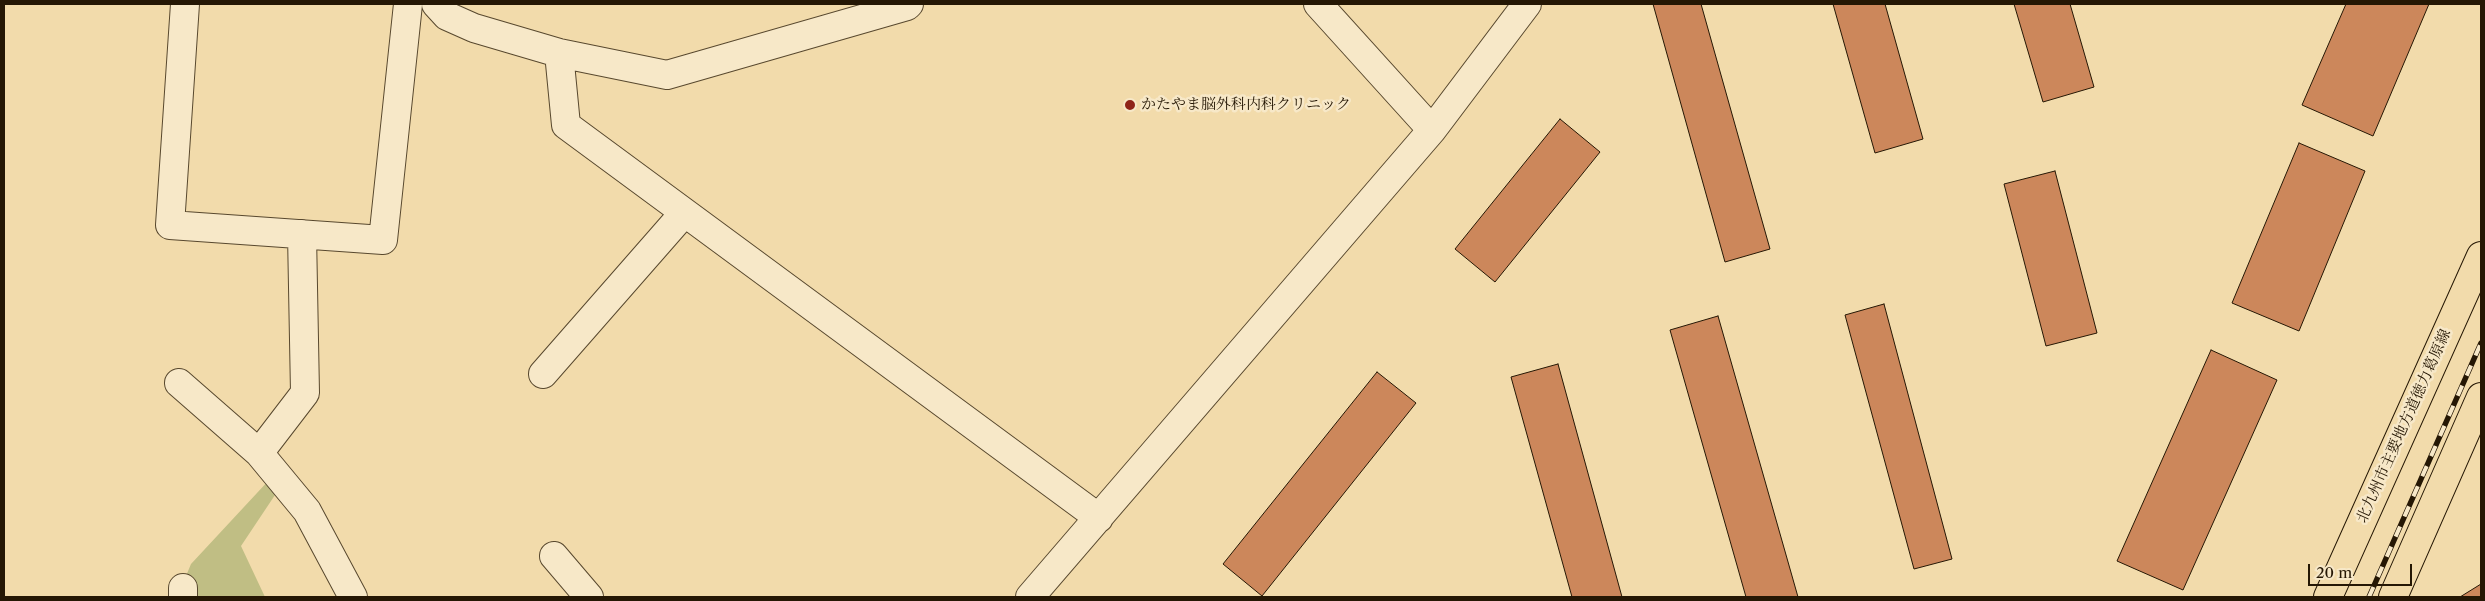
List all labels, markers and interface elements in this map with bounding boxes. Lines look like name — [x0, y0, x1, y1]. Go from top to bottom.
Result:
place label: かたやま脳外科内科クリニック — [1141, 96, 1351, 114]
marker: かたやま脳外科内科クリニック — [1123, 98, 1137, 112]
street label: 北九州市主要地方道徳力葛原線 — [2353, 326, 2455, 526]
scale bar — [2310, 554, 2414, 586]
text: 20 m — [2316, 563, 2352, 582]

